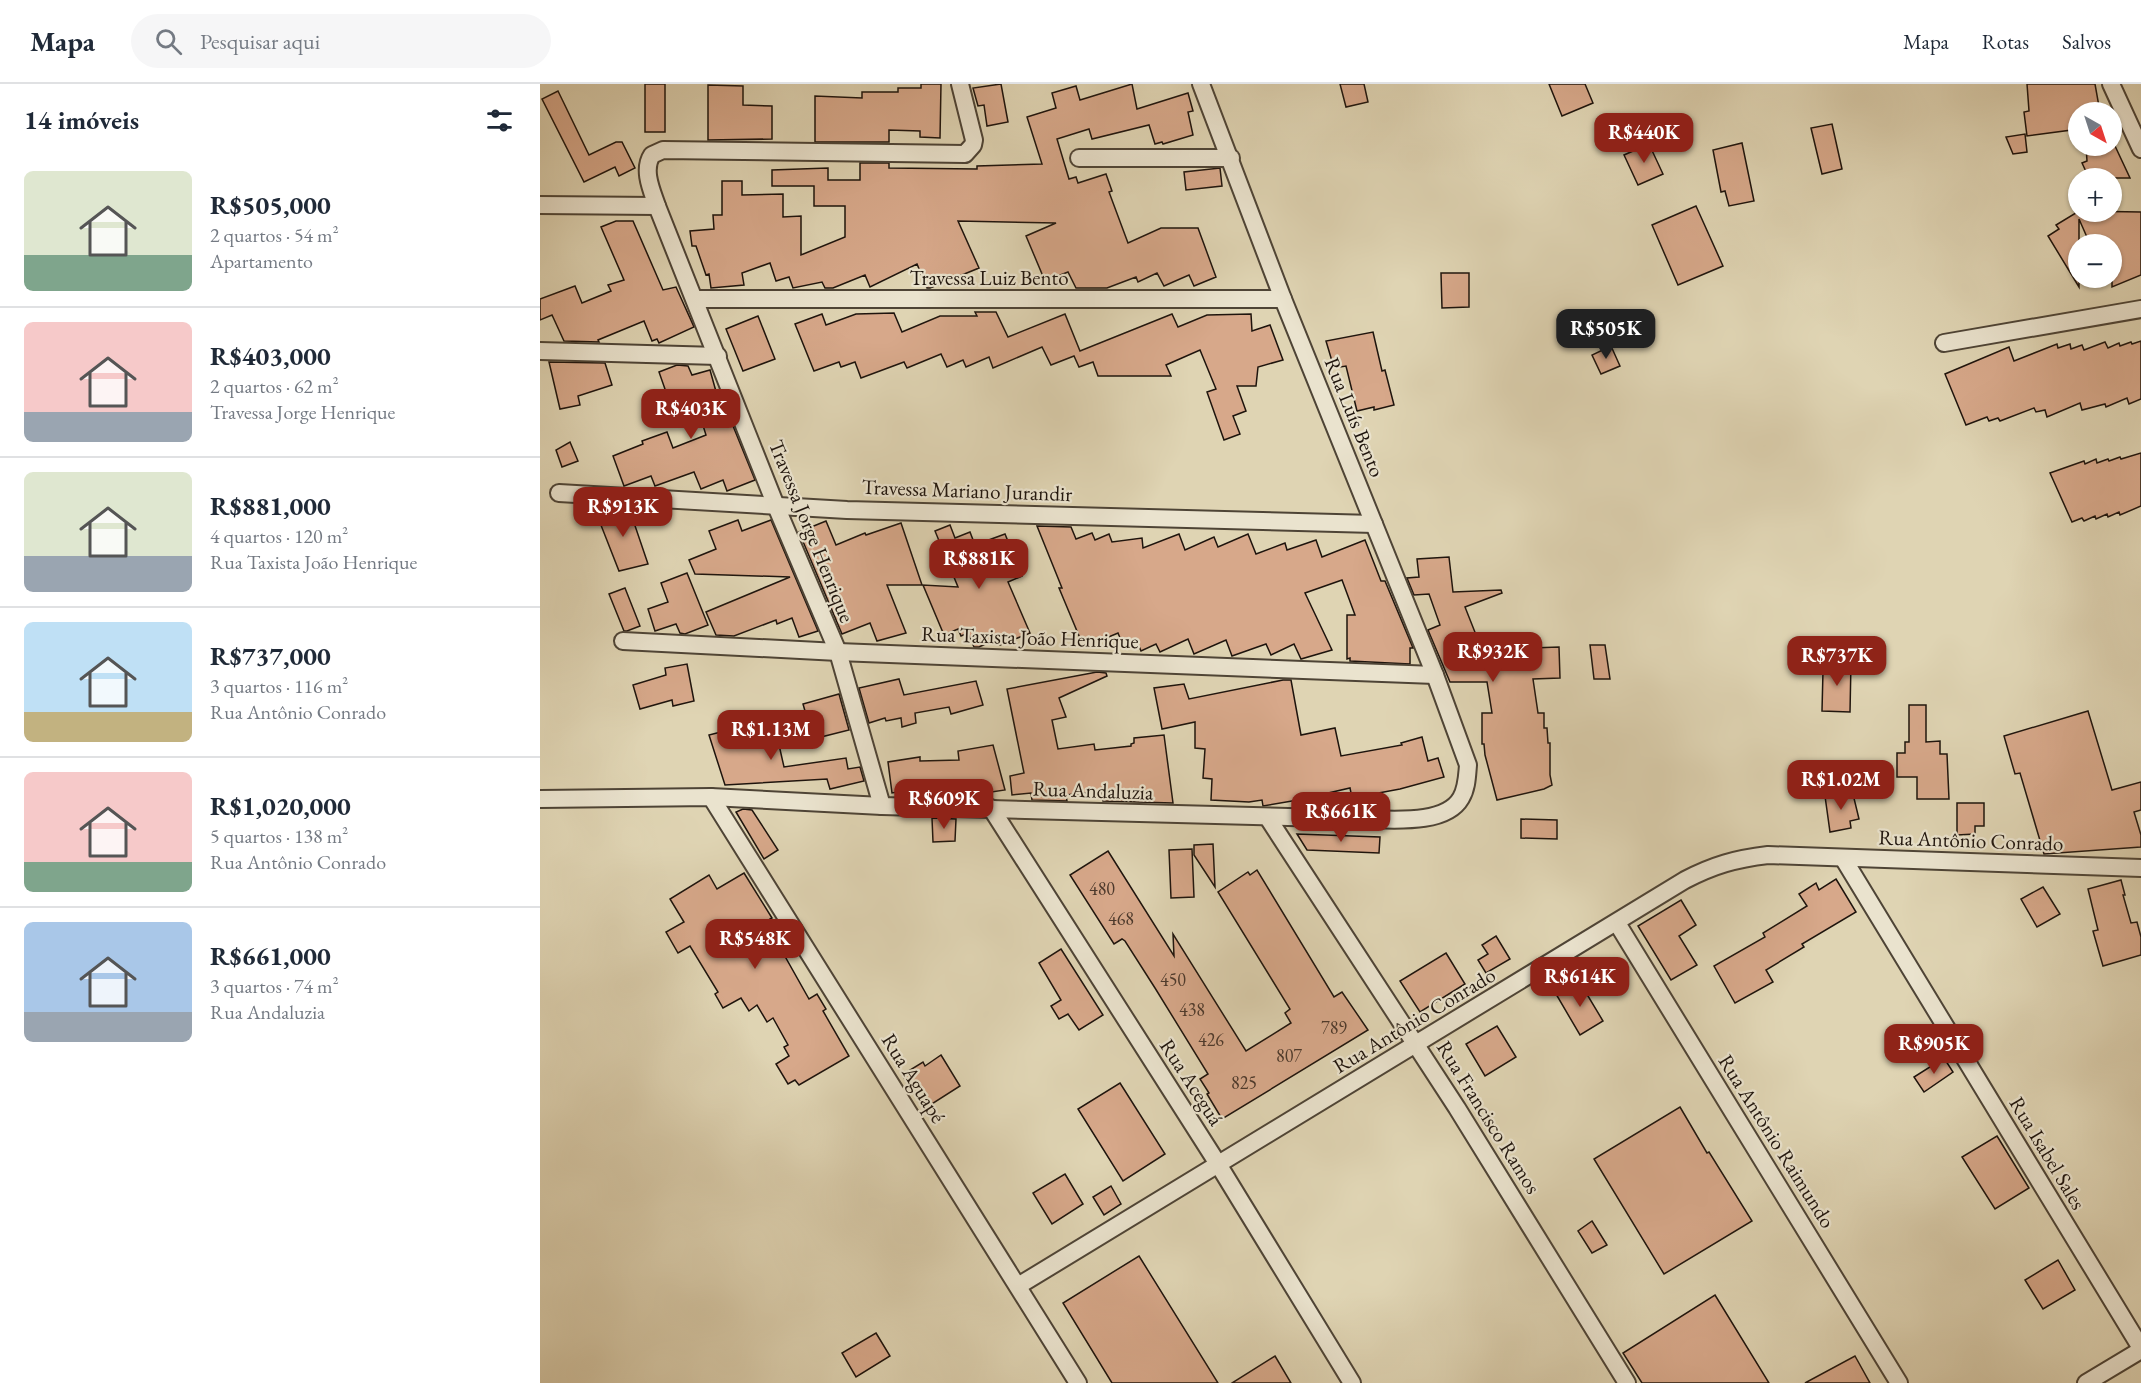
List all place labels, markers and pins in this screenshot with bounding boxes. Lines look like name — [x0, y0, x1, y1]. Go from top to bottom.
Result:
pin: R$440K — [1595, 113, 1693, 164]
pin: R$505K — [1557, 309, 1655, 360]
pin: R$403K — [642, 389, 740, 440]
pin: R$913K — [574, 487, 672, 538]
pin: R$881K — [930, 539, 1028, 590]
pin: R$932K — [1444, 632, 1542, 683]
pin: R$737K — [1788, 636, 1886, 687]
pin: R$1.13M — [716, 710, 826, 761]
pin: R$1.02M — [1786, 760, 1896, 811]
pin: R$609K — [895, 779, 993, 830]
pin: R$661K — [1292, 792, 1390, 843]
pin: R$548K — [706, 919, 804, 970]
pin: R$614K — [1531, 957, 1629, 1008]
pin: R$905K — [1885, 1024, 1983, 1075]

